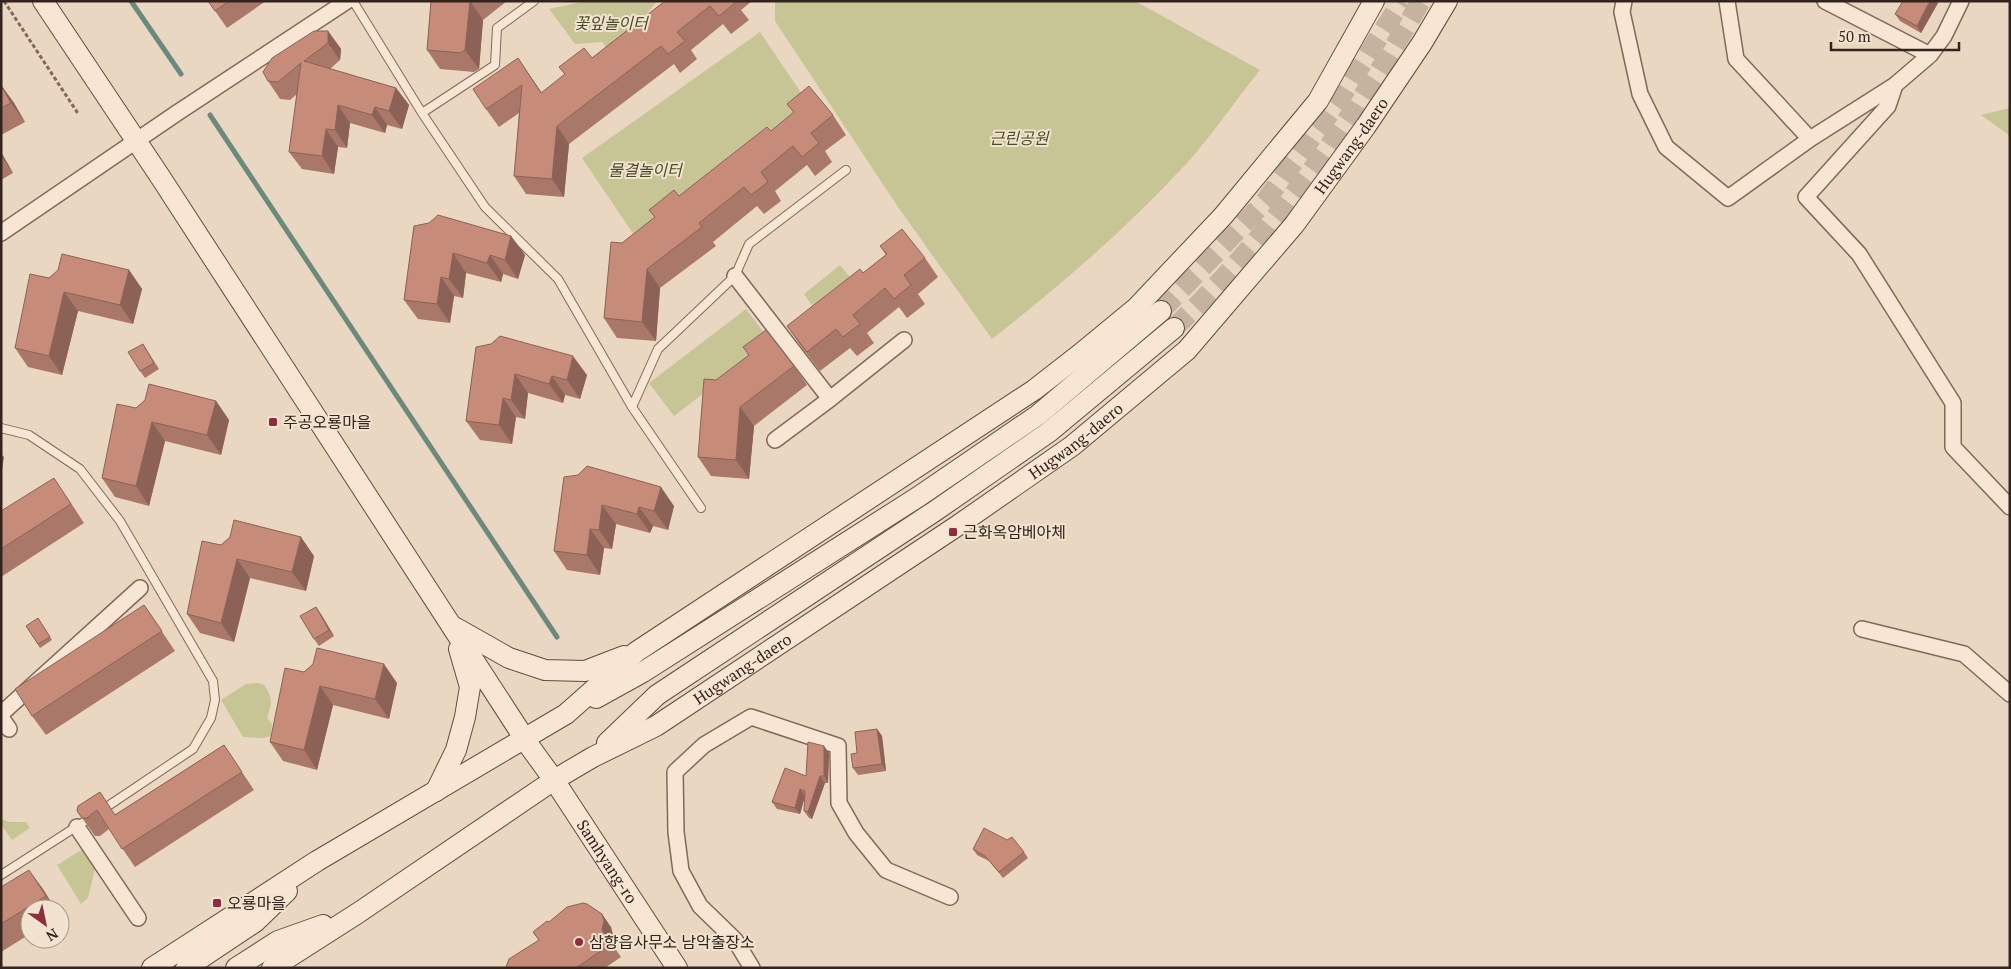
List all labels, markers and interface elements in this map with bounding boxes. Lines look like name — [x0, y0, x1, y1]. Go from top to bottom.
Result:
park label: 꽃잎놀이터 — [574, 12, 650, 34]
scale bar — [1831, 20, 1958, 52]
text: 50 m — [1838, 26, 1871, 46]
street label: Hugwang-daero — [1309, 93, 1393, 198]
park label: 근린공원 — [990, 127, 1050, 149]
park label: 물결놀이터 — [608, 159, 684, 181]
street label: Hugwang-daero — [1024, 397, 1128, 484]
place label: 주공오룡마을 — [283, 411, 371, 433]
marker: 주공오룡마을 — [267, 416, 279, 428]
place label: 근화옥암베아체 — [963, 521, 1066, 543]
marker: 근화옥암베아체 — [947, 526, 959, 538]
street label: Hugwang-daero — [689, 628, 796, 709]
street label: Samhyang-ro — [572, 815, 643, 908]
place label: 오룡마을 — [227, 892, 286, 914]
marker: 오룡마을 — [211, 897, 223, 909]
north arrow — [20, 899, 70, 949]
text: N — [42, 924, 62, 946]
place label: 삼향읍사무소 남악출장소 — [589, 931, 755, 953]
marker: 삼향읍사무소 남악출장소 — [573, 936, 585, 948]

